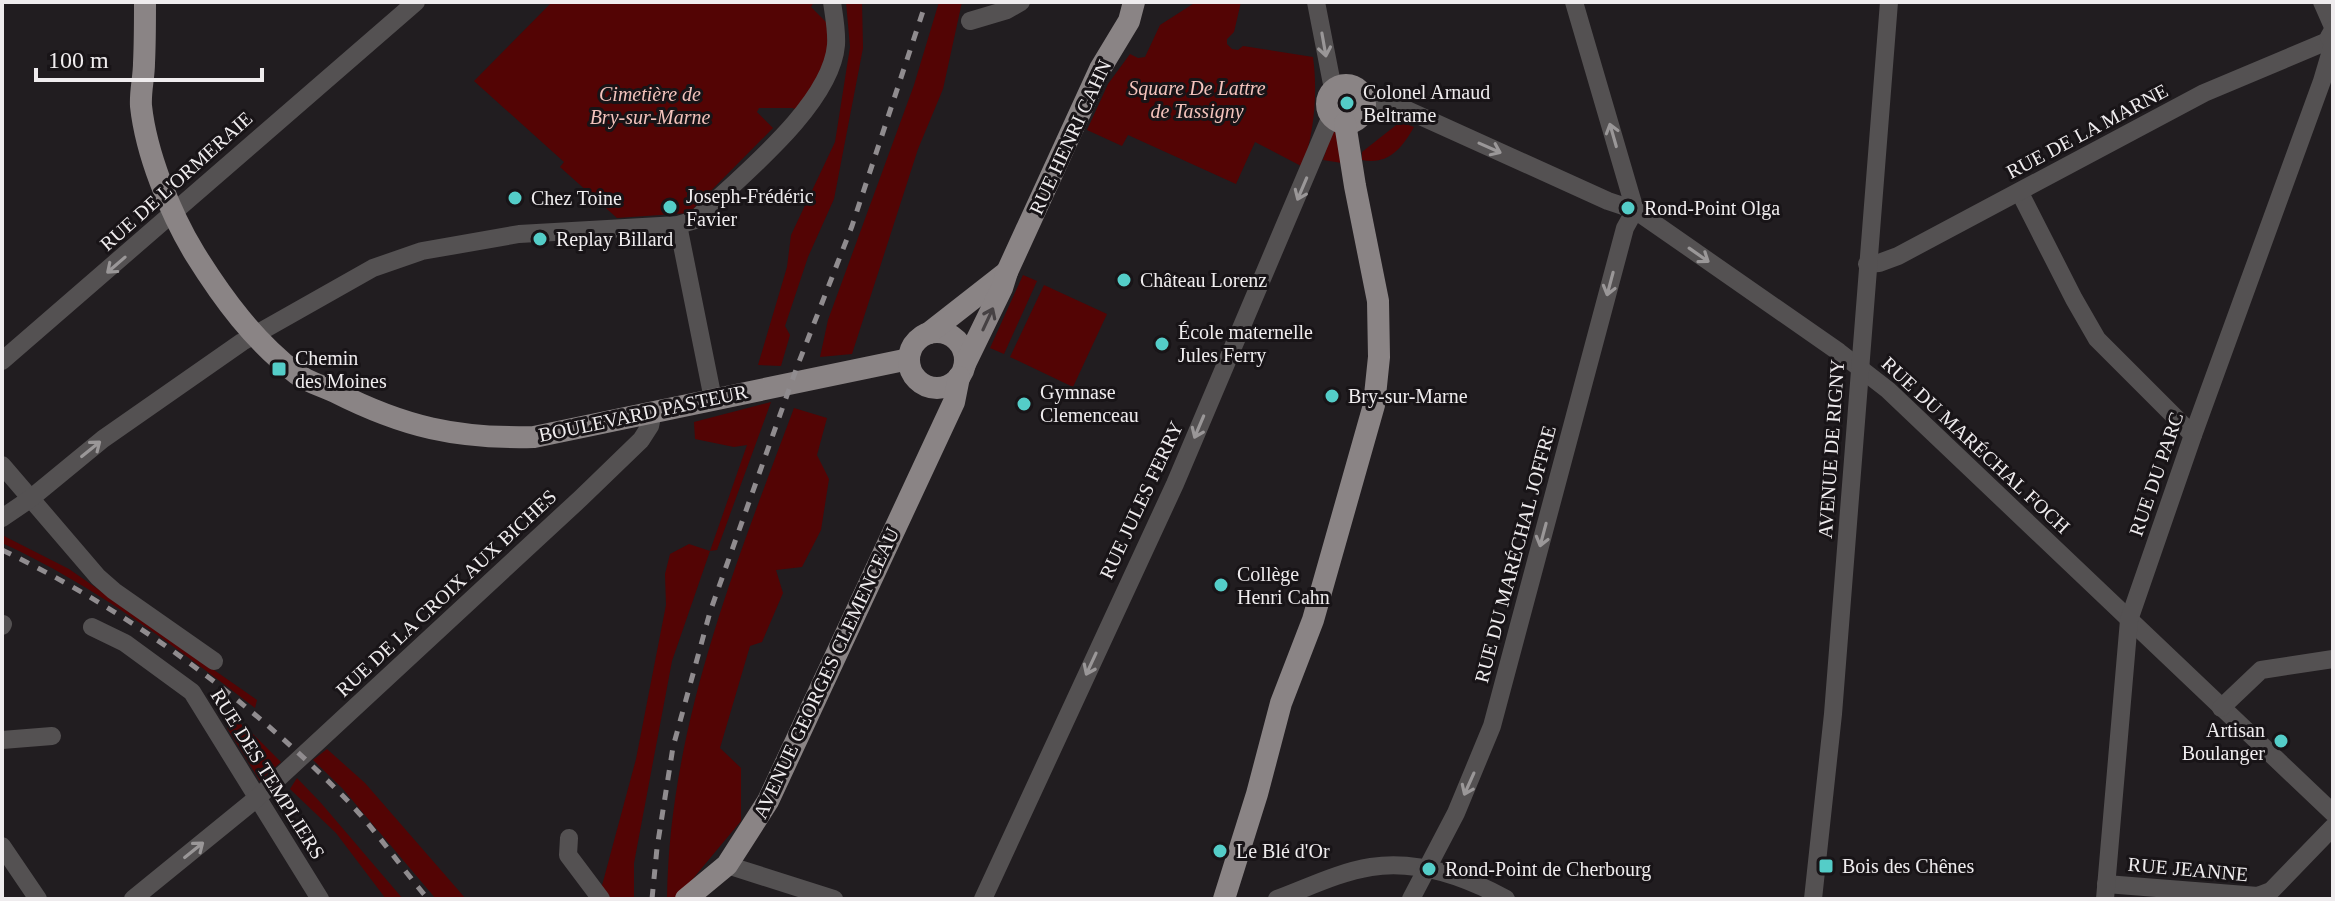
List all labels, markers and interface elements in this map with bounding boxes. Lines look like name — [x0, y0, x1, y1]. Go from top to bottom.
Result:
scale bar — [36, 32, 262, 82]
one-way arrow — [1318, 32, 1333, 58]
text: 100 m — [48, 47, 109, 73]
street label: RUE HENRI CAHN — [1025, 56, 1115, 218]
park label: Square De Lattre de Tassigny — [1128, 77, 1266, 123]
street label: RUE DE LA MARNE — [2003, 79, 2171, 183]
place label: Colonel Arnaud Beltrame — [1363, 81, 1490, 126]
park label: Cimetière de Bry-sur-Marne — [590, 83, 710, 129]
marker: Colonel Arnaud Beltrame — [1338, 94, 1356, 112]
street label: RUE DE L'ORMERAIE — [95, 107, 257, 255]
one-way arrow — [1605, 123, 1620, 149]
one-way arrow — [1478, 141, 1502, 156]
one-way arrow — [1294, 176, 1309, 201]
place label: Joseph-Frédéric Favier — [686, 185, 814, 230]
place label: Chez Toine — [531, 187, 622, 209]
marker: Chez Toine — [506, 189, 524, 207]
place label: Rond-Point Olga — [1644, 197, 1780, 220]
marker: Joseph-Frédéric Favier — [661, 198, 679, 216]
marker: Rond-Point Olga — [1619, 199, 1637, 217]
place label: Replay Billard — [556, 228, 673, 251]
marker: Replay Billard — [531, 230, 549, 248]
one-way arrow — [1687, 247, 1709, 263]
one-way arrow — [107, 255, 127, 273]
place label: Château Lorenz — [1140, 269, 1267, 291]
one-way arrow — [1602, 270, 1617, 296]
marker: Château Lorenz — [1115, 271, 1133, 289]
one-way arrow — [981, 307, 996, 331]
place label: École maternelle Jules Ferry — [1178, 321, 1313, 367]
marker: École maternelle Jules Ferry — [1153, 335, 1171, 353]
place label: Chemin des Moines — [295, 347, 387, 392]
street label: RUE DU MARÉCHAL FOCH — [1878, 352, 2074, 538]
street label: AVENUE DE RIGNY — [1814, 359, 1848, 539]
marker: Chemin des Moines — [270, 360, 288, 378]
street label: BOULEVARD PASTEUR — [537, 380, 750, 446]
place label: Gymnase Clemenceau — [1040, 381, 1139, 426]
place label: Bry-sur-Marne — [1348, 385, 1468, 408]
marker: Bry-sur-Marne — [1323, 387, 1341, 405]
marker: Gymnase Clemenceau — [1015, 395, 1033, 413]
street label: RUE DU PARC — [2125, 409, 2187, 539]
one-way arrow — [1191, 415, 1206, 439]
street label: RUE JULES FERRY — [1095, 418, 1187, 582]
street label: RUE DU MARÉCHAL JOFFRE — [1470, 423, 1560, 685]
one-way arrow — [80, 440, 100, 458]
street label: RUE DE LA CROIX AUX BICHES — [331, 485, 561, 701]
one-way arrow — [1534, 521, 1549, 547]
street label: AVENUE GEORGES CLEMENCEAU — [749, 524, 904, 822]
place label: Collège Henri Cahn — [1237, 563, 1330, 608]
marker: Collège Henri Cahn — [1212, 576, 1230, 594]
one-way arrow — [1083, 651, 1098, 675]
street label: RUE DES TEMPLIERS — [207, 685, 329, 863]
place label: Artisan Boulanger — [2182, 719, 2265, 765]
marker: Artisan Boulanger — [2272, 732, 2290, 750]
one-way arrow — [1461, 771, 1476, 796]
place label: Le Blé d'Or — [1236, 840, 1330, 862]
one-way arrow — [183, 841, 203, 859]
marker: Le Blé d'Or — [1211, 842, 1229, 860]
street label: RUE JEANNE — [2127, 853, 2249, 885]
place label: Bois des Chênes — [1842, 855, 1974, 877]
marker: Bois des Chênes — [1817, 857, 1835, 875]
place label: Rond-Point de Cherbourg — [1445, 858, 1651, 881]
marker: Rond-Point de Cherbourg — [1420, 860, 1438, 878]

